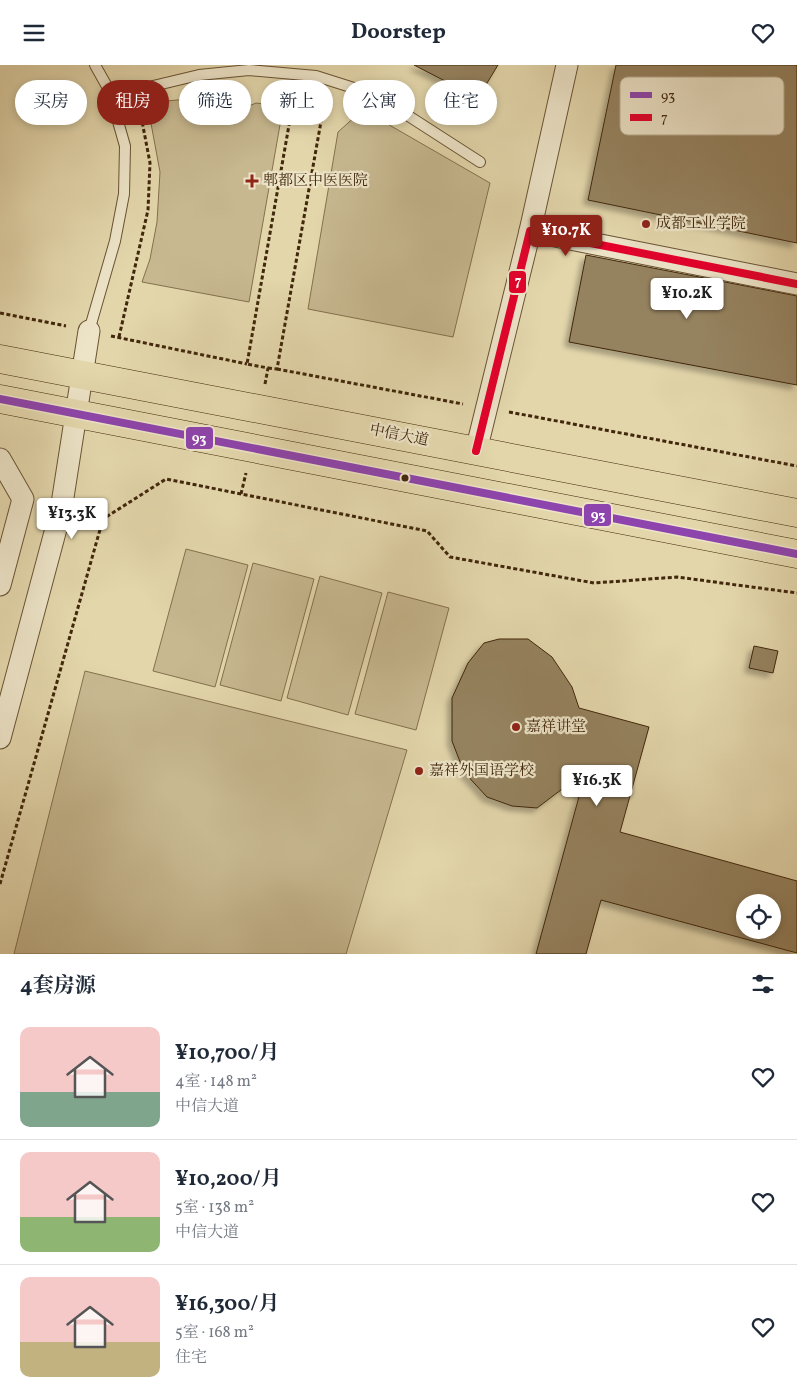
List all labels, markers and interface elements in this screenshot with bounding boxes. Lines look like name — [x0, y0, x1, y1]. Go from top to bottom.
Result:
text: Doorstep — [351, 17, 446, 48]
icon: menu — [20, 19, 48, 47]
icon: heart — [749, 19, 777, 47]
legend — [620, 77, 784, 135]
chip: 买房 — [15, 80, 87, 125]
chip: 租房 — [97, 80, 169, 125]
chip: 筛选 — [179, 80, 251, 125]
chip: 新上 — [261, 80, 333, 125]
chip: 公寓 — [343, 80, 415, 125]
chip: 住宅 — [425, 80, 497, 125]
text: 93 — [661, 87, 675, 106]
text: 7 — [661, 109, 668, 128]
place label: 郫都区中医医院 — [263, 171, 368, 192]
marker: 郫都区中医医院 — [245, 174, 259, 188]
place label: 成都工业学院 — [656, 214, 746, 235]
pin: ¥10.7K — [525, 215, 607, 257]
marker: 成都工业学院 — [640, 218, 652, 230]
text: ¥10.7K — [541, 220, 591, 242]
line badge: 7 — [508, 270, 527, 294]
text: 7 — [515, 273, 522, 292]
pin: ¥10.2K — [646, 277, 728, 320]
text: ¥10.2K — [662, 283, 712, 305]
street label: 中信大道 — [368, 420, 430, 452]
line badge: 93 — [185, 426, 214, 450]
text: 93 — [192, 430, 206, 449]
unlabelled marker — [400, 473, 410, 483]
pin: ¥13.3K — [31, 497, 113, 540]
text: ¥13.3K — [48, 503, 96, 525]
line badge: 93 — [583, 503, 612, 527]
text: 93 — [591, 507, 605, 526]
place label: 嘉祥讲堂 — [526, 717, 586, 738]
marker: 嘉祥讲堂 — [510, 721, 522, 733]
place label: 嘉祥外国语学校 — [429, 761, 534, 782]
marker: 嘉祥外国语学校 — [413, 765, 425, 777]
pin: ¥16.3K — [556, 765, 638, 807]
text: ¥16.3K — [572, 770, 622, 792]
map controls — [736, 894, 781, 939]
button: locate — [736, 894, 781, 939]
icon: filters — [749, 970, 777, 998]
text: 4套房源 — [20, 972, 96, 1001]
text: ¥10,700/月 — [175, 1039, 280, 1068]
icon: home — [60, 1047, 120, 1107]
icon: heart — [749, 1063, 777, 1091]
text: 4室 · 148 m² — [175, 1071, 257, 1093]
text: 中信大道 — [175, 1096, 239, 1118]
text: ¥10,200/月 — [175, 1165, 282, 1194]
icon: home — [60, 1172, 120, 1232]
icon: heart — [749, 1188, 777, 1216]
text: 5室 · 138 m² — [175, 1197, 254, 1219]
text: 中信大道 — [175, 1222, 239, 1244]
text: ¥16,300/月 — [175, 1290, 279, 1319]
icon: home — [60, 1297, 120, 1357]
icon: heart — [749, 1313, 777, 1341]
text: 5室 · 168 m² — [175, 1322, 254, 1344]
text: 住宅 — [175, 1347, 207, 1369]

